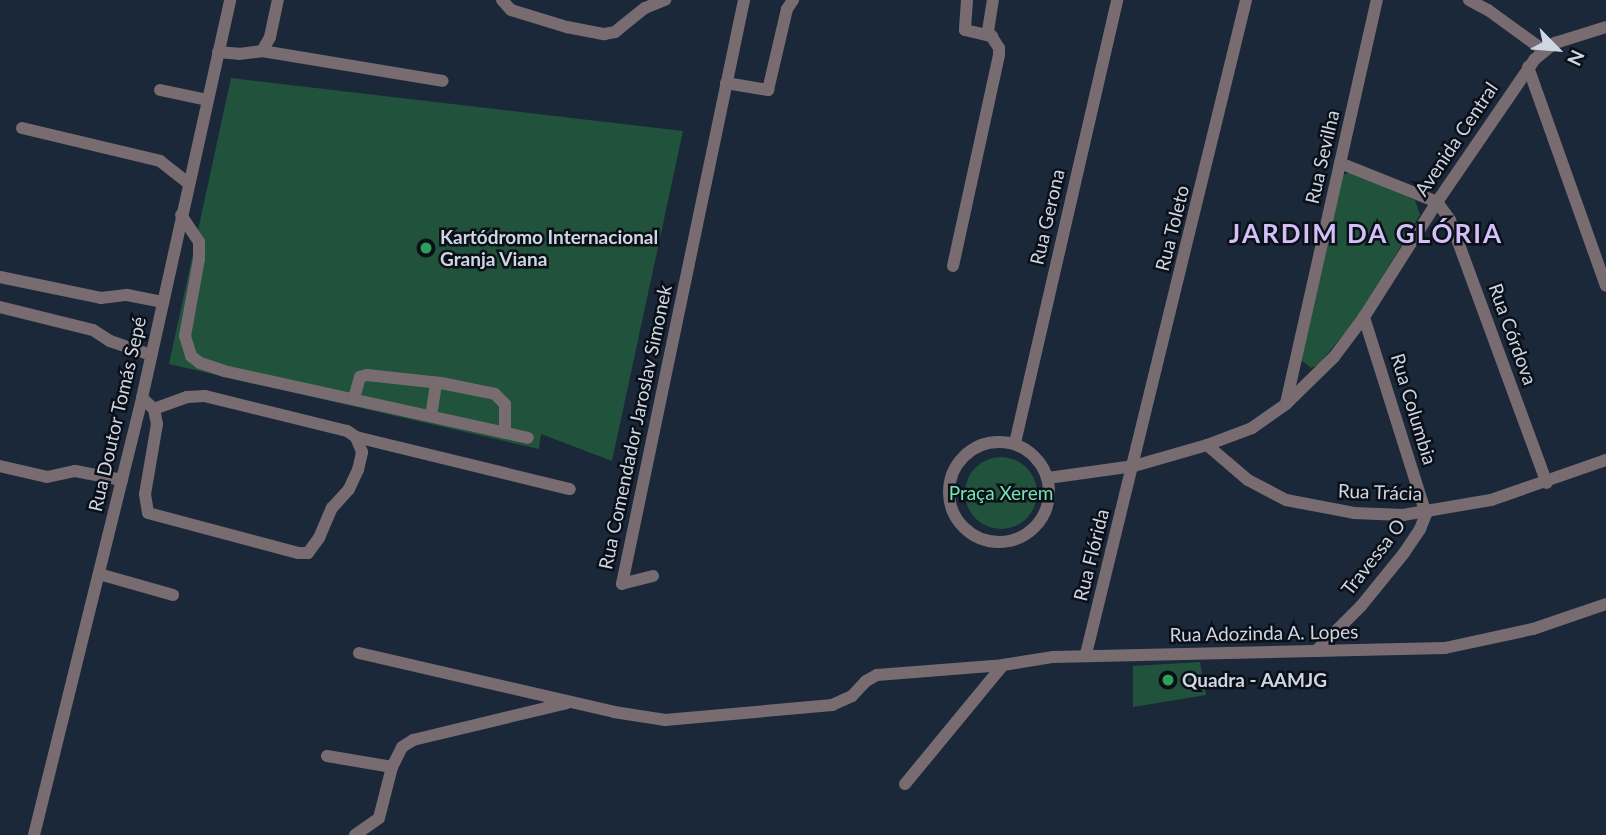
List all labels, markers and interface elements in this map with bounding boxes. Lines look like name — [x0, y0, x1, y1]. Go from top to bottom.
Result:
north arrow — [1522, 14, 1592, 84]
text: N — [1563, 47, 1590, 70]
street label: Avenida Central — [1410, 78, 1502, 200]
street label: Rua Sevilha — [1300, 108, 1344, 206]
street label: Rua Gerona — [1025, 167, 1069, 267]
street label: Rua Toleto — [1150, 183, 1194, 273]
district label: JARDIM DA GLÓRIA — [1231, 218, 1501, 250]
place label: Kartódromo Internacional Granja Viana — [440, 226, 658, 270]
marker: Kartódromo Internacional Granja Viana — [418, 240, 434, 256]
street label: Rua Córdova — [1484, 280, 1542, 388]
street label: Rua Comendador Jaroslav Simonek — [594, 282, 676, 572]
street label: Rua Doutor Tomás Sepé — [83, 314, 151, 514]
street label: Rua Columbia — [1386, 351, 1442, 467]
street label: Rua Trácia — [1337, 479, 1423, 505]
park label: Praça Xerem — [949, 482, 1053, 504]
street label: Rua Flórida — [1069, 507, 1113, 603]
street label: Travessa O — [1336, 514, 1410, 600]
street label: Rua Adozinda A. Lopes — [1169, 620, 1359, 646]
place label: Quadra - AAMJG — [1182, 669, 1328, 691]
marker: Quadra - AAMJG — [1160, 672, 1176, 688]

